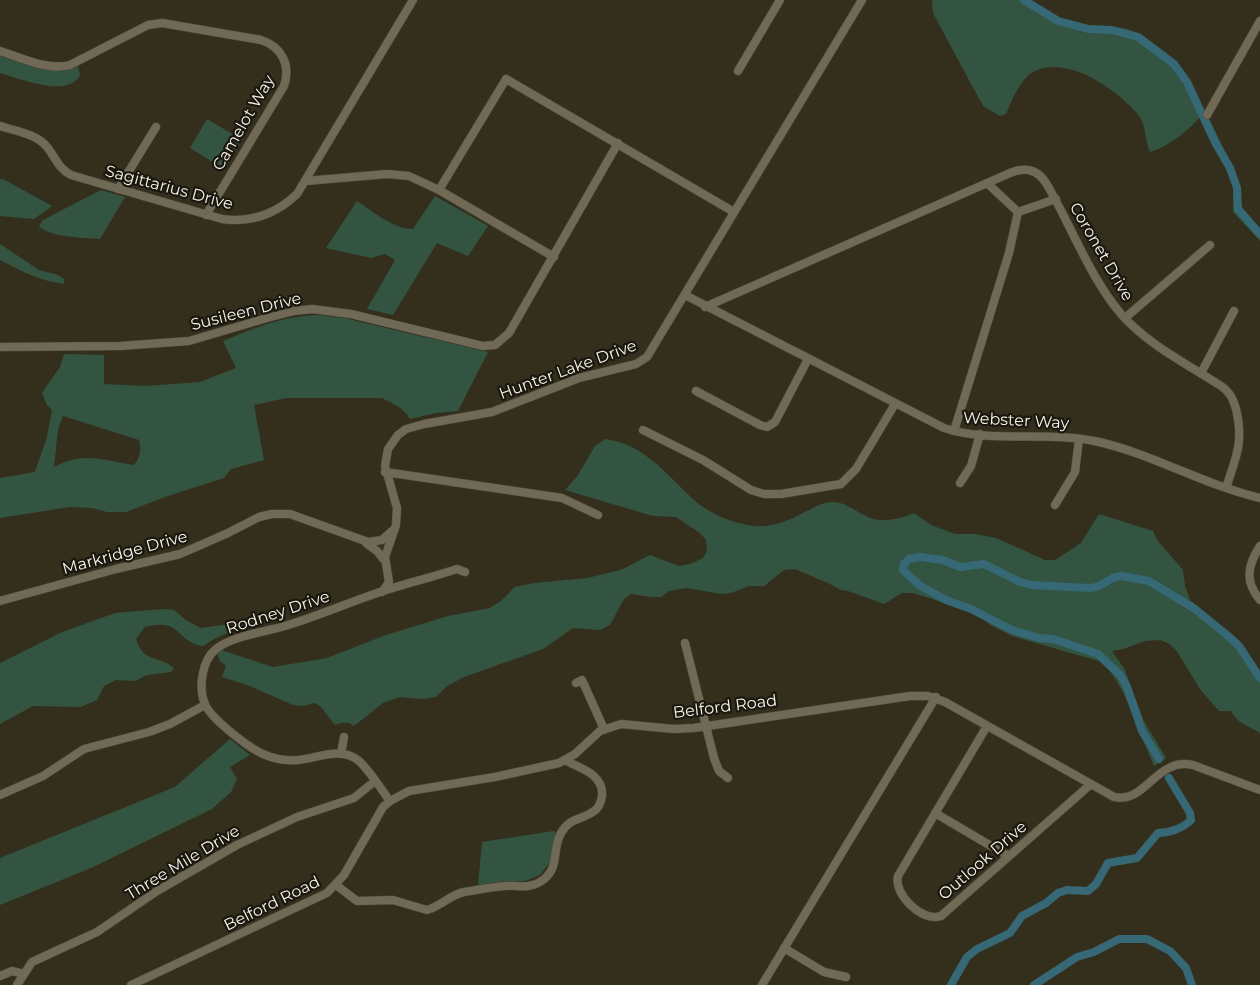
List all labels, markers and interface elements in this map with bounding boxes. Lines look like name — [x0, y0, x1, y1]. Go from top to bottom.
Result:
street label: Camelot Way — [209, 72, 279, 174]
street label: Sagittarius Drive — [103, 162, 235, 214]
street label: Coronet Drive — [1065, 199, 1137, 305]
street label: Susileen Drive — [189, 289, 303, 335]
street label: Hunter Lake Drive — [497, 336, 639, 404]
street label: Webster Way — [962, 409, 1070, 433]
street label: Markridge Drive — [60, 527, 190, 579]
street label: Rodney Drive — [224, 587, 332, 639]
street label: Belford Road — [672, 691, 778, 723]
street label: Outlook Drive — [935, 817, 1031, 905]
street label: Three Mile Drive — [123, 821, 243, 905]
street label: Belford Road — [221, 872, 323, 936]

